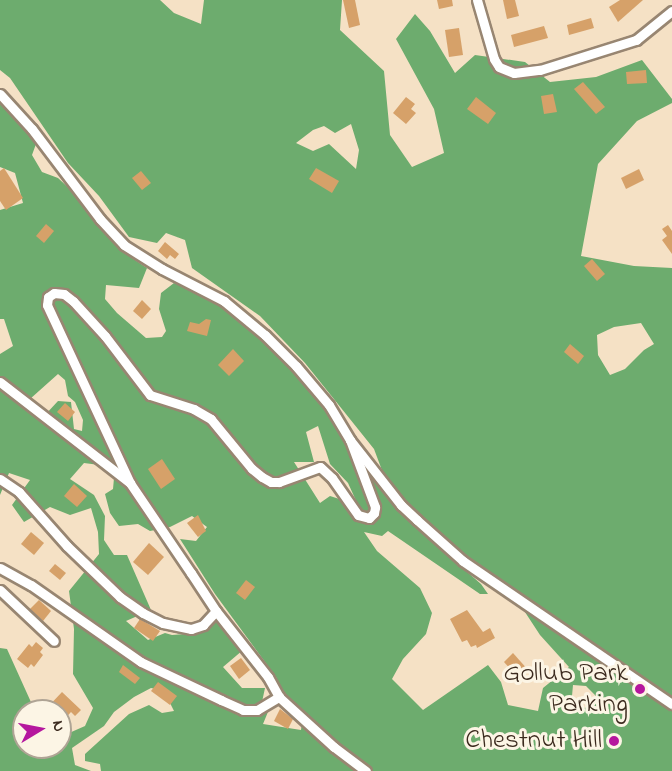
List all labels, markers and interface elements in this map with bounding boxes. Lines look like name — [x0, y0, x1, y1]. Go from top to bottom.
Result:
place label: Gollub Park Parking — [504, 657, 628, 720]
marker: Gollub Park Parking — [633, 682, 647, 696]
north arrow — [12, 699, 72, 759]
text: N — [45, 719, 71, 734]
place label: Chestnut Hill — [465, 725, 602, 757]
marker: Chestnut Hill — [607, 734, 621, 748]

